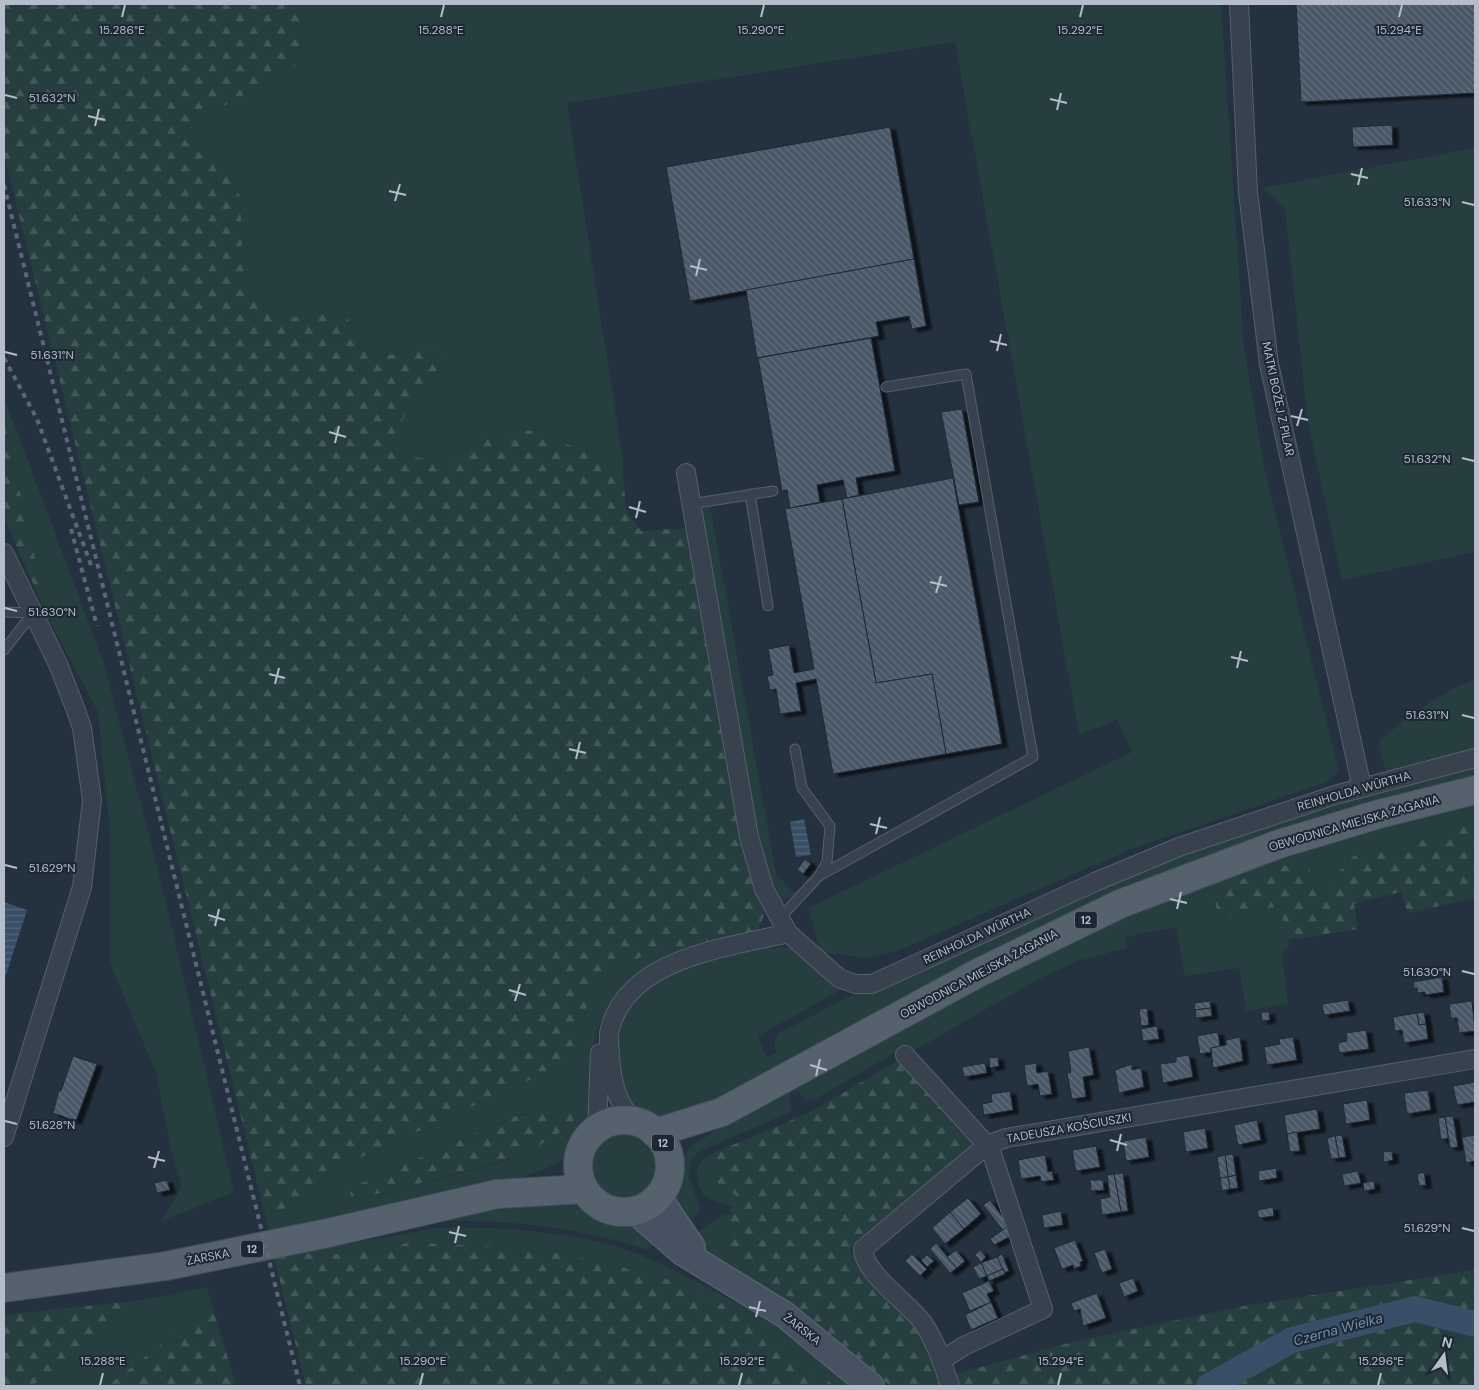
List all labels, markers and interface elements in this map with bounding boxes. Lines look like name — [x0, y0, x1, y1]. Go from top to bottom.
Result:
text: 15.286°E — [99, 22, 145, 38]
text: 15.288°E — [418, 22, 464, 38]
text: 15.290°E — [738, 22, 785, 38]
text: 15.292°E — [1057, 22, 1103, 38]
text: 15.294°E — [1376, 22, 1422, 38]
text: 51.632°N — [28, 90, 76, 106]
text: 51.633°N — [1403, 194, 1451, 210]
street label: MATKI BOŻEJ Z PILAR — [1258, 340, 1298, 458]
text: 51.631°N — [30, 347, 74, 363]
text: 51.632°N — [1403, 451, 1451, 467]
text: 51.630°N — [28, 604, 76, 620]
text: 51.631°N — [1405, 707, 1449, 723]
street label: REINHOLDA WÜRTHA — [1296, 767, 1413, 815]
street label: OBWODNICA MIEJSKA ŻAGANIA — [1267, 791, 1441, 855]
text: 51.629°N — [28, 860, 76, 876]
street label: REINHOLDA WÜRTHA — [921, 904, 1033, 968]
road number: 12 — [1075, 912, 1097, 928]
street label: OBWODNICA MIEJSKA ŻAGANIA — [897, 925, 1061, 1023]
text: 51.630°N — [1403, 964, 1451, 980]
street label: TADEUSZA KOŚCIUSZKI — [1005, 1109, 1133, 1147]
text: 51.628°N — [29, 1117, 75, 1133]
road number: 12 — [652, 1134, 674, 1152]
text: 51.629°N — [1403, 1220, 1451, 1236]
road number: 12 — [241, 1240, 263, 1258]
street label: ŻARSKA — [185, 1245, 231, 1269]
water label: Czerna Wielka — [1291, 1308, 1385, 1350]
street label: ŻARSKA — [780, 1309, 824, 1349]
north arrow — [1419, 1330, 1469, 1380]
text: N — [1440, 1332, 1454, 1352]
text: 15.288°E — [80, 1353, 126, 1369]
text: 15.290°E — [400, 1353, 447, 1369]
text: 15.292°E — [719, 1353, 765, 1369]
text: 15.294°E — [1038, 1353, 1084, 1369]
text: 15.296°E — [1358, 1353, 1404, 1369]

